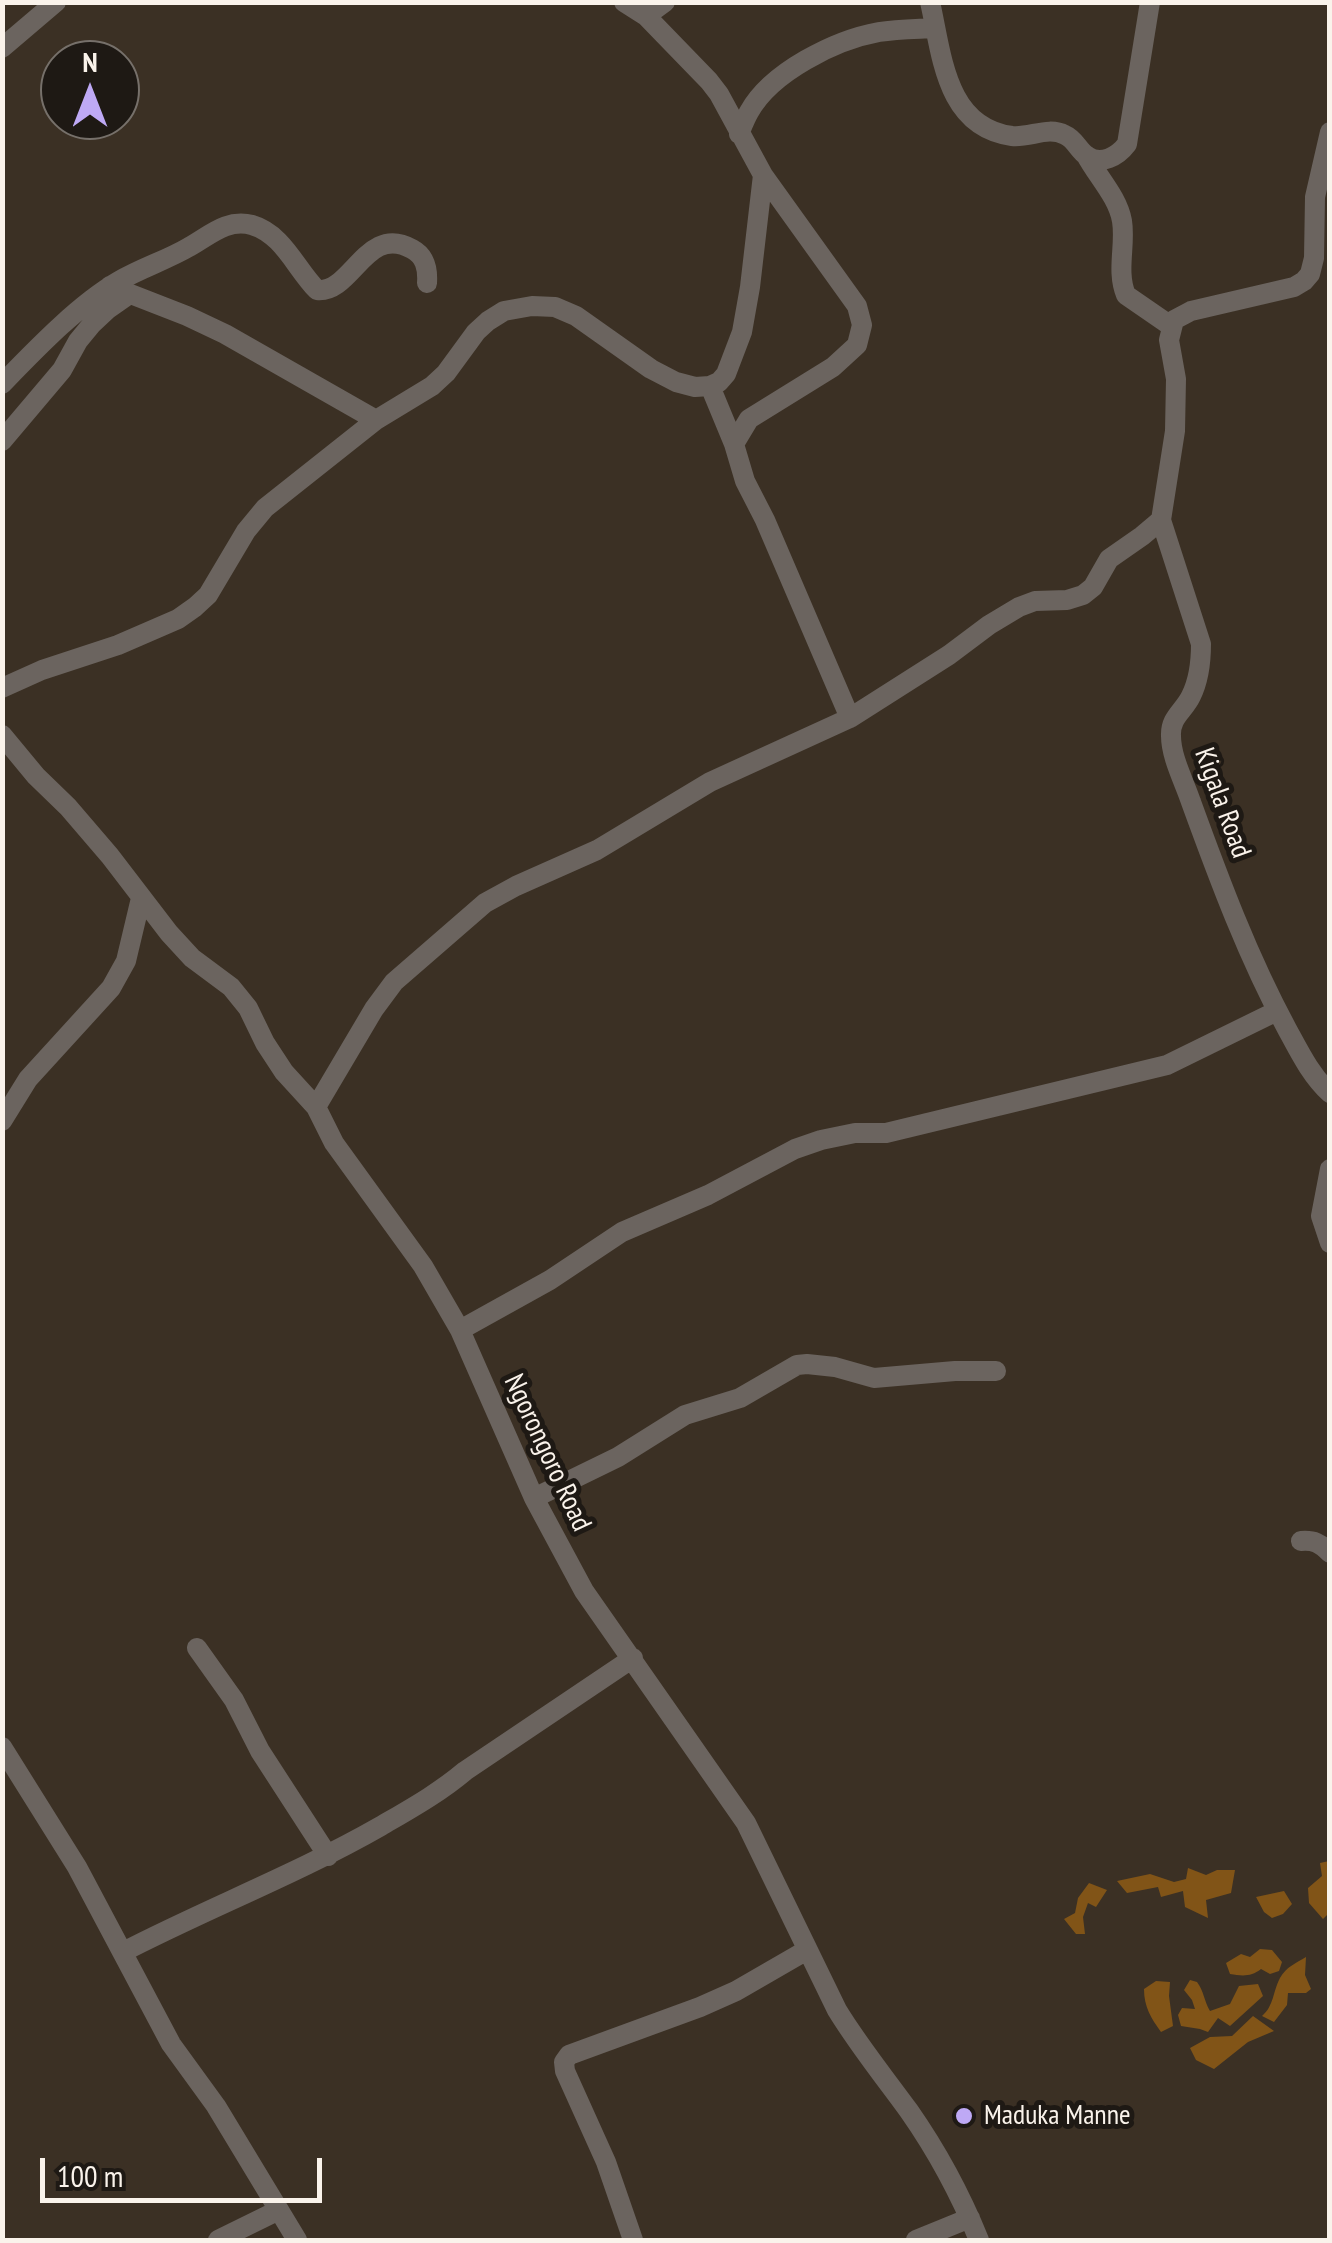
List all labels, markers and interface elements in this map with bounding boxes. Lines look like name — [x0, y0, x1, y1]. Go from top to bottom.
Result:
north arrow — [40, 40, 140, 140]
text: N — [82, 43, 98, 80]
street label: Kigala Road — [1187, 743, 1257, 863]
street label: Ngorongoro Road — [496, 1369, 598, 1537]
place label: Maduka Manne — [984, 2099, 1130, 2133]
marker: Maduka Manne — [953, 2105, 975, 2127]
scale bar — [45, 2138, 328, 2200]
text: 100 m — [57, 2156, 123, 2195]

